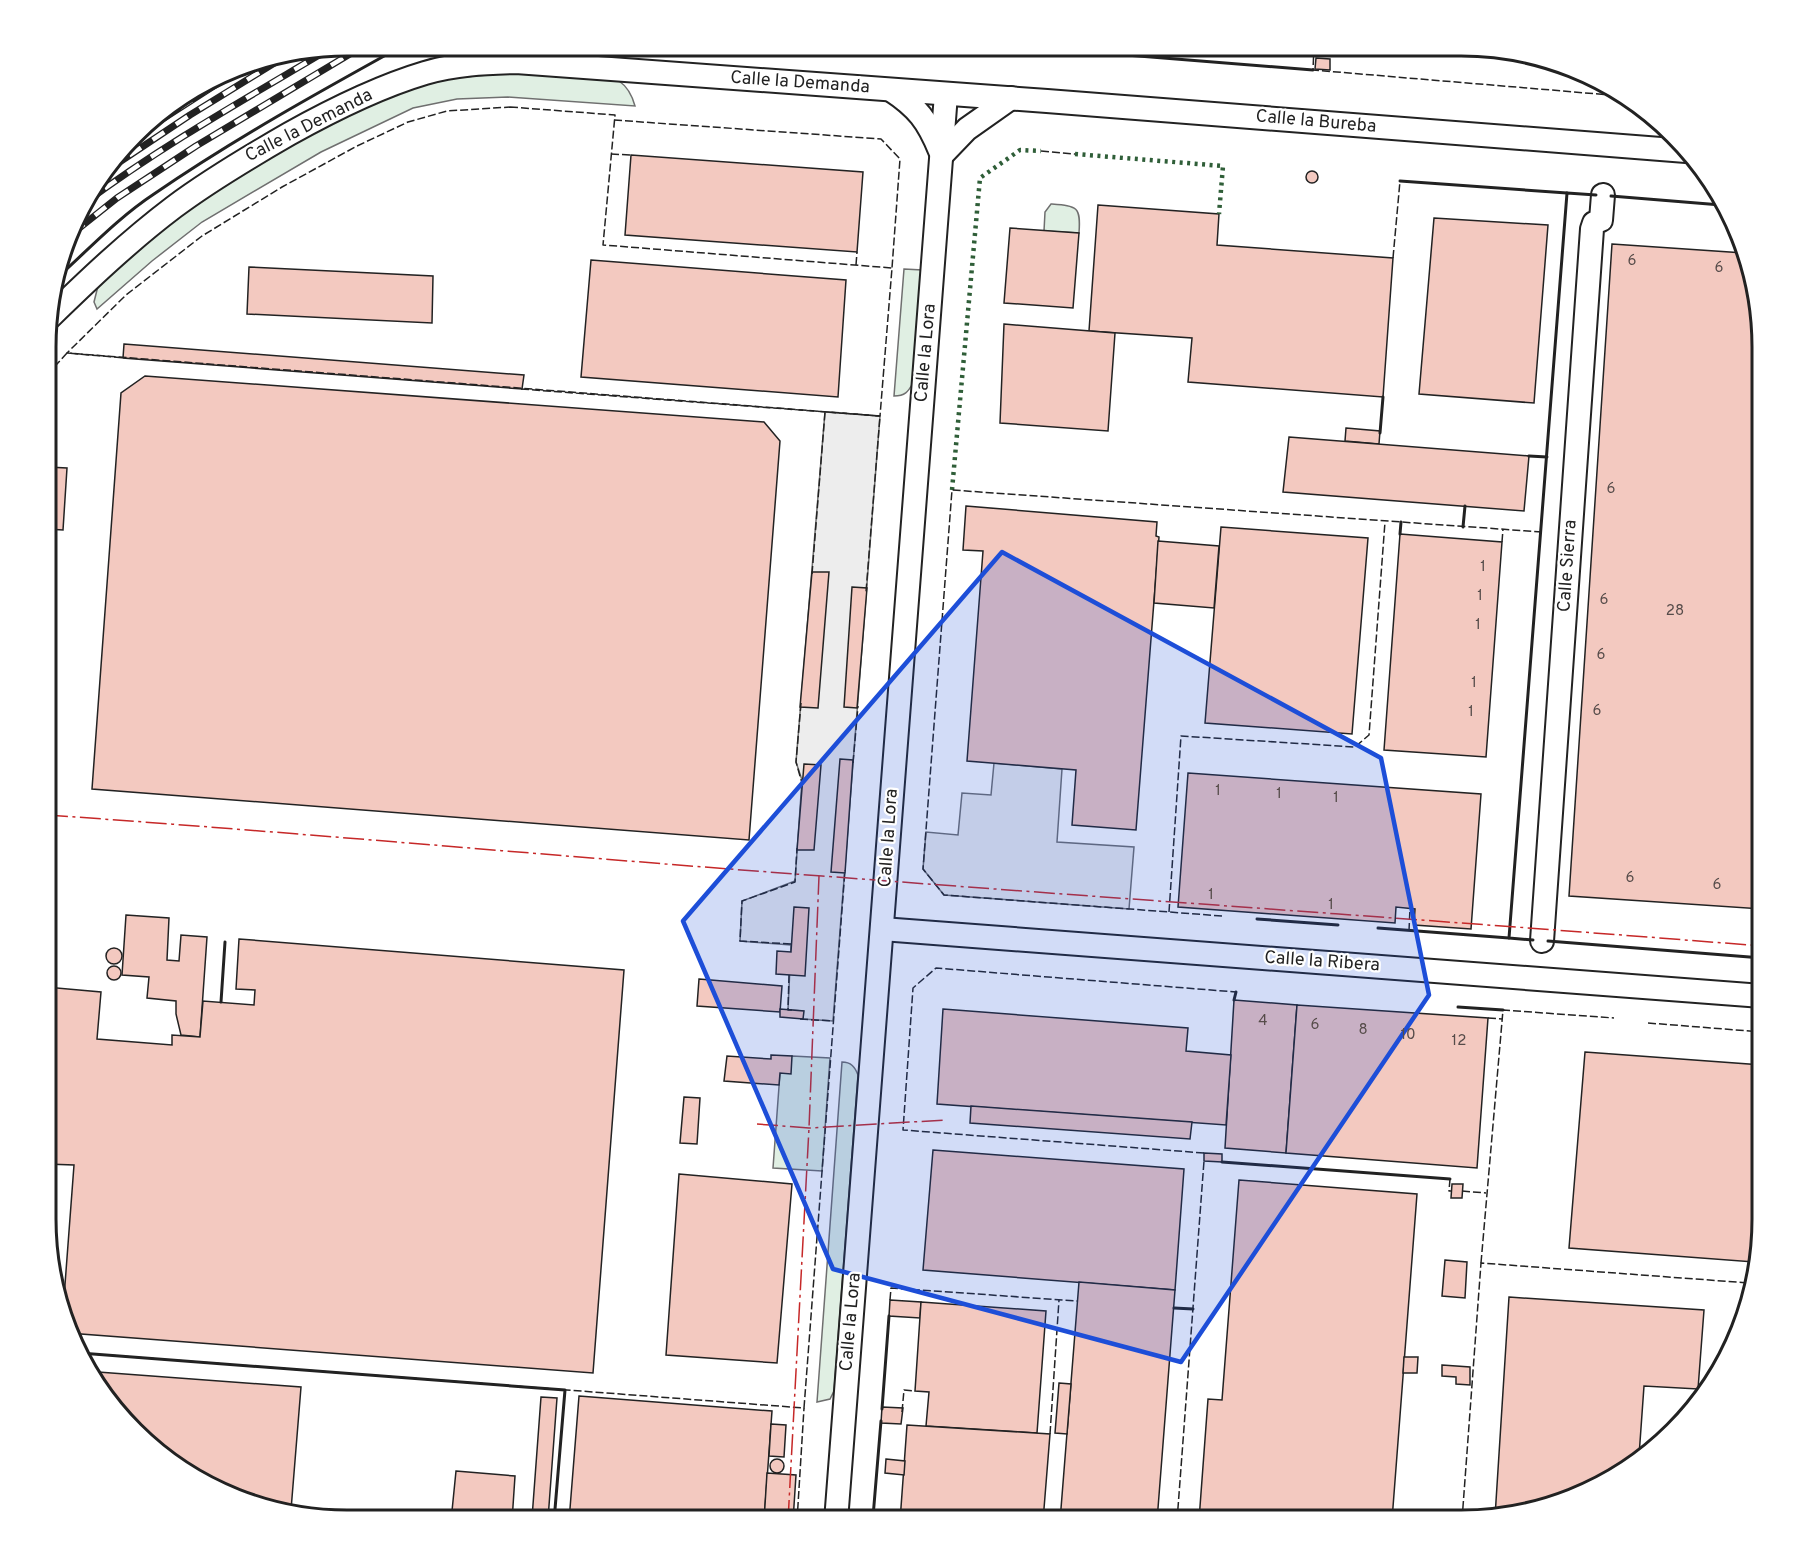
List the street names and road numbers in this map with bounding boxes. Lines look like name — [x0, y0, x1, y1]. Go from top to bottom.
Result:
street label: Calle la Demanda — [729, 67, 871, 99]
street label: Calle la Demanda — [241, 84, 377, 168]
street label: Calle la Bureba — [1255, 105, 1377, 139]
street label: Calle la Lora — [910, 303, 942, 403]
street label: Calle Sierra — [1553, 519, 1583, 613]
street label: Calle la Lora — [874, 788, 904, 888]
street label: Calle la Ribera — [1263, 946, 1381, 978]
street label: Calle la Lora — [835, 1272, 867, 1372]

